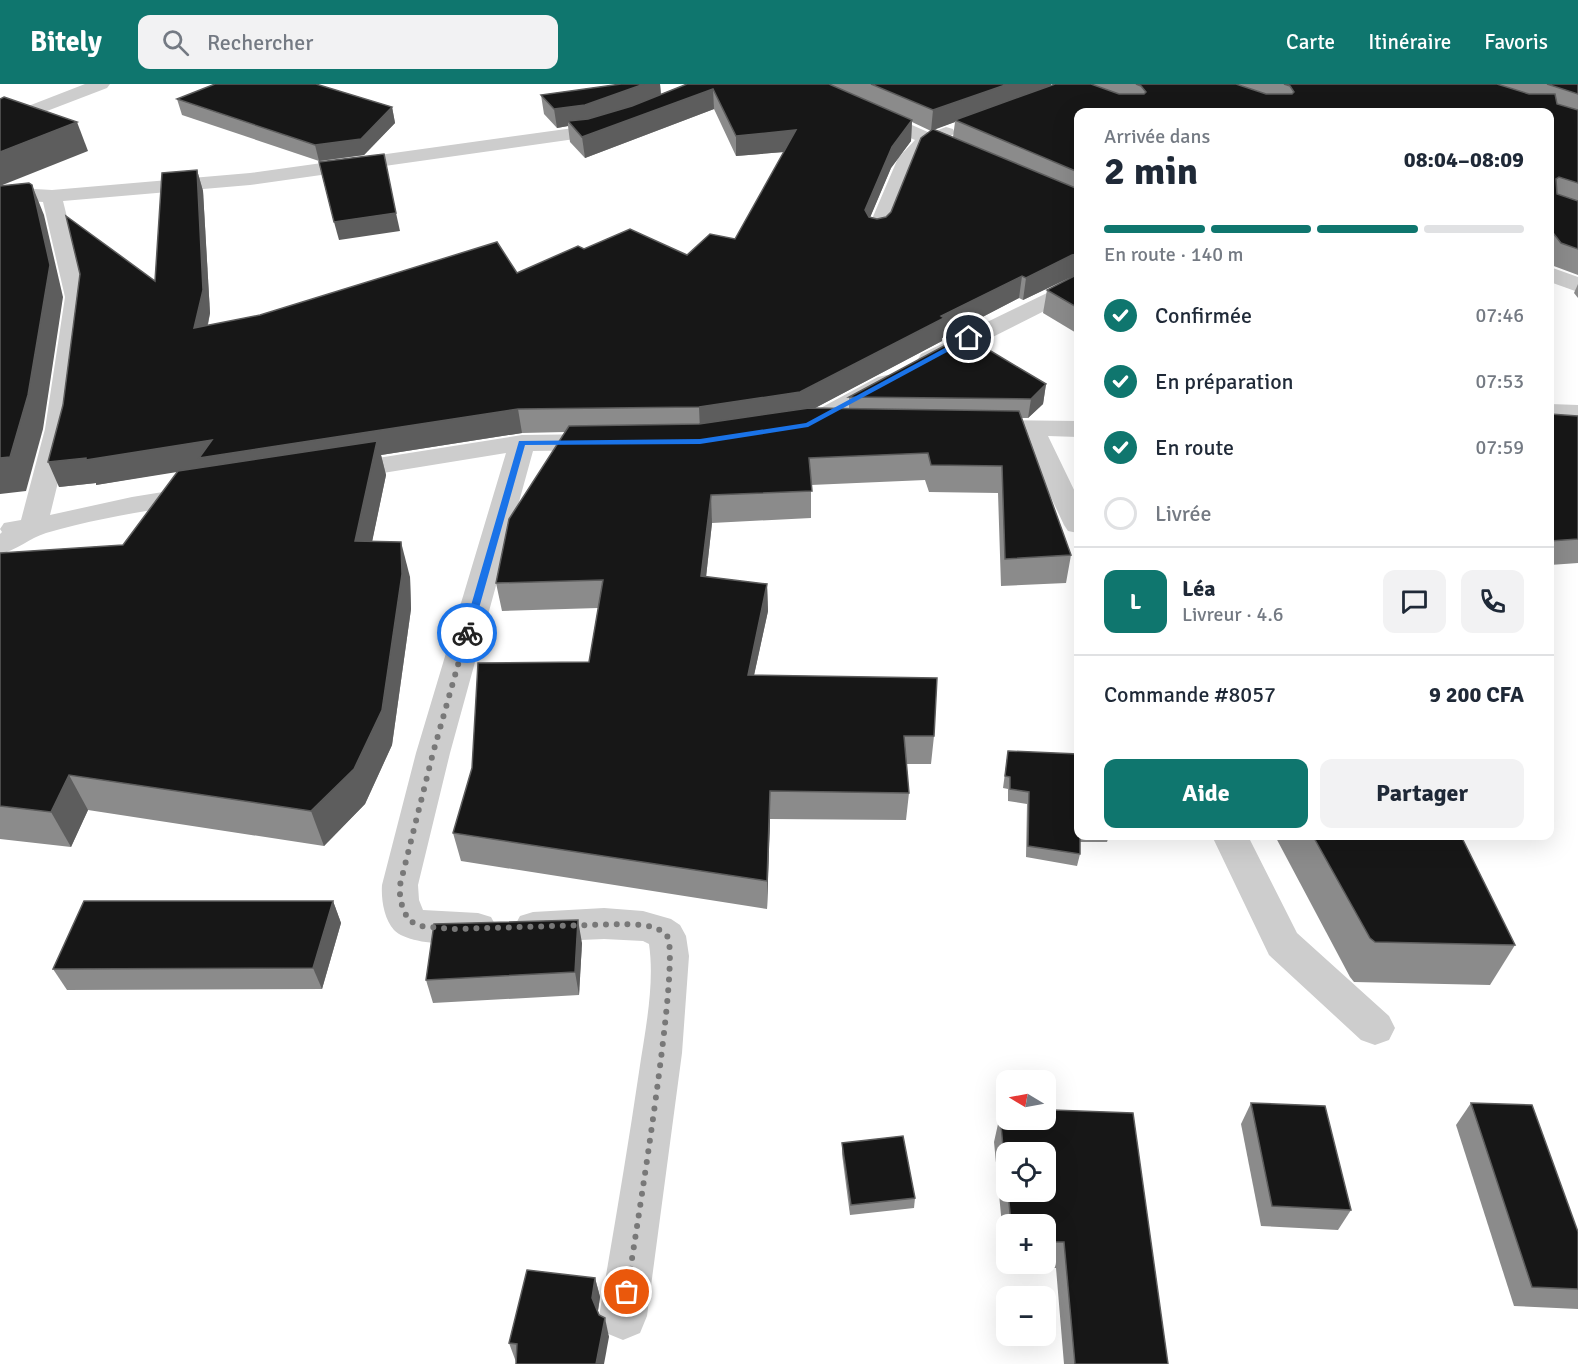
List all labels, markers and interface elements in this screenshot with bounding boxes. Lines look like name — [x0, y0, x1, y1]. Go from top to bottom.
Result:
search box — [138, 15, 558, 69]
text: Bitely — [30, 25, 102, 59]
icon: search — [159, 26, 192, 59]
text: Rechercher — [207, 29, 313, 56]
text: Carte — [1286, 29, 1335, 55]
text: Itinéraire — [1368, 29, 1451, 55]
text: Favoris — [1484, 29, 1548, 55]
text: Arrivée dans — [1104, 124, 1210, 149]
text: 08:04–08:09 — [1404, 146, 1524, 173]
text: 2 min — [1104, 147, 1198, 195]
text: En route · 140 m — [1104, 242, 1243, 267]
icon: check — [1104, 299, 1137, 332]
text: Confirmée — [1155, 302, 1252, 329]
text: 07:46 — [1475, 303, 1524, 328]
pin — [943, 312, 994, 363]
icon: home — [952, 321, 985, 354]
icon: check — [1104, 365, 1137, 398]
text: En préparation — [1155, 368, 1294, 395]
text: 07:53 — [1475, 369, 1524, 394]
icon: check — [1104, 431, 1137, 464]
text: En route — [1155, 434, 1234, 461]
text: 07:59 — [1475, 435, 1524, 460]
text: Livrée — [1155, 500, 1212, 527]
button: chat — [1383, 570, 1446, 633]
button: phone — [1461, 570, 1524, 633]
text: Léa — [1182, 575, 1216, 602]
text: L — [1130, 588, 1141, 615]
text: Livreur · 4.6 — [1182, 602, 1283, 627]
courier — [437, 603, 497, 663]
icon: bike — [451, 617, 484, 650]
text: Commande #8057 — [1104, 681, 1276, 708]
text: 9 200 CFA — [1429, 681, 1524, 708]
button: Aide — [1104, 759, 1308, 828]
button: Partager — [1320, 759, 1524, 828]
north arrow — [996, 1070, 1056, 1130]
map controls — [996, 1070, 1056, 1346]
button: locate — [996, 1142, 1056, 1202]
button: + — [996, 1214, 1056, 1274]
pin — [601, 1266, 652, 1317]
icon: bag — [610, 1275, 643, 1308]
button: − — [996, 1286, 1056, 1346]

